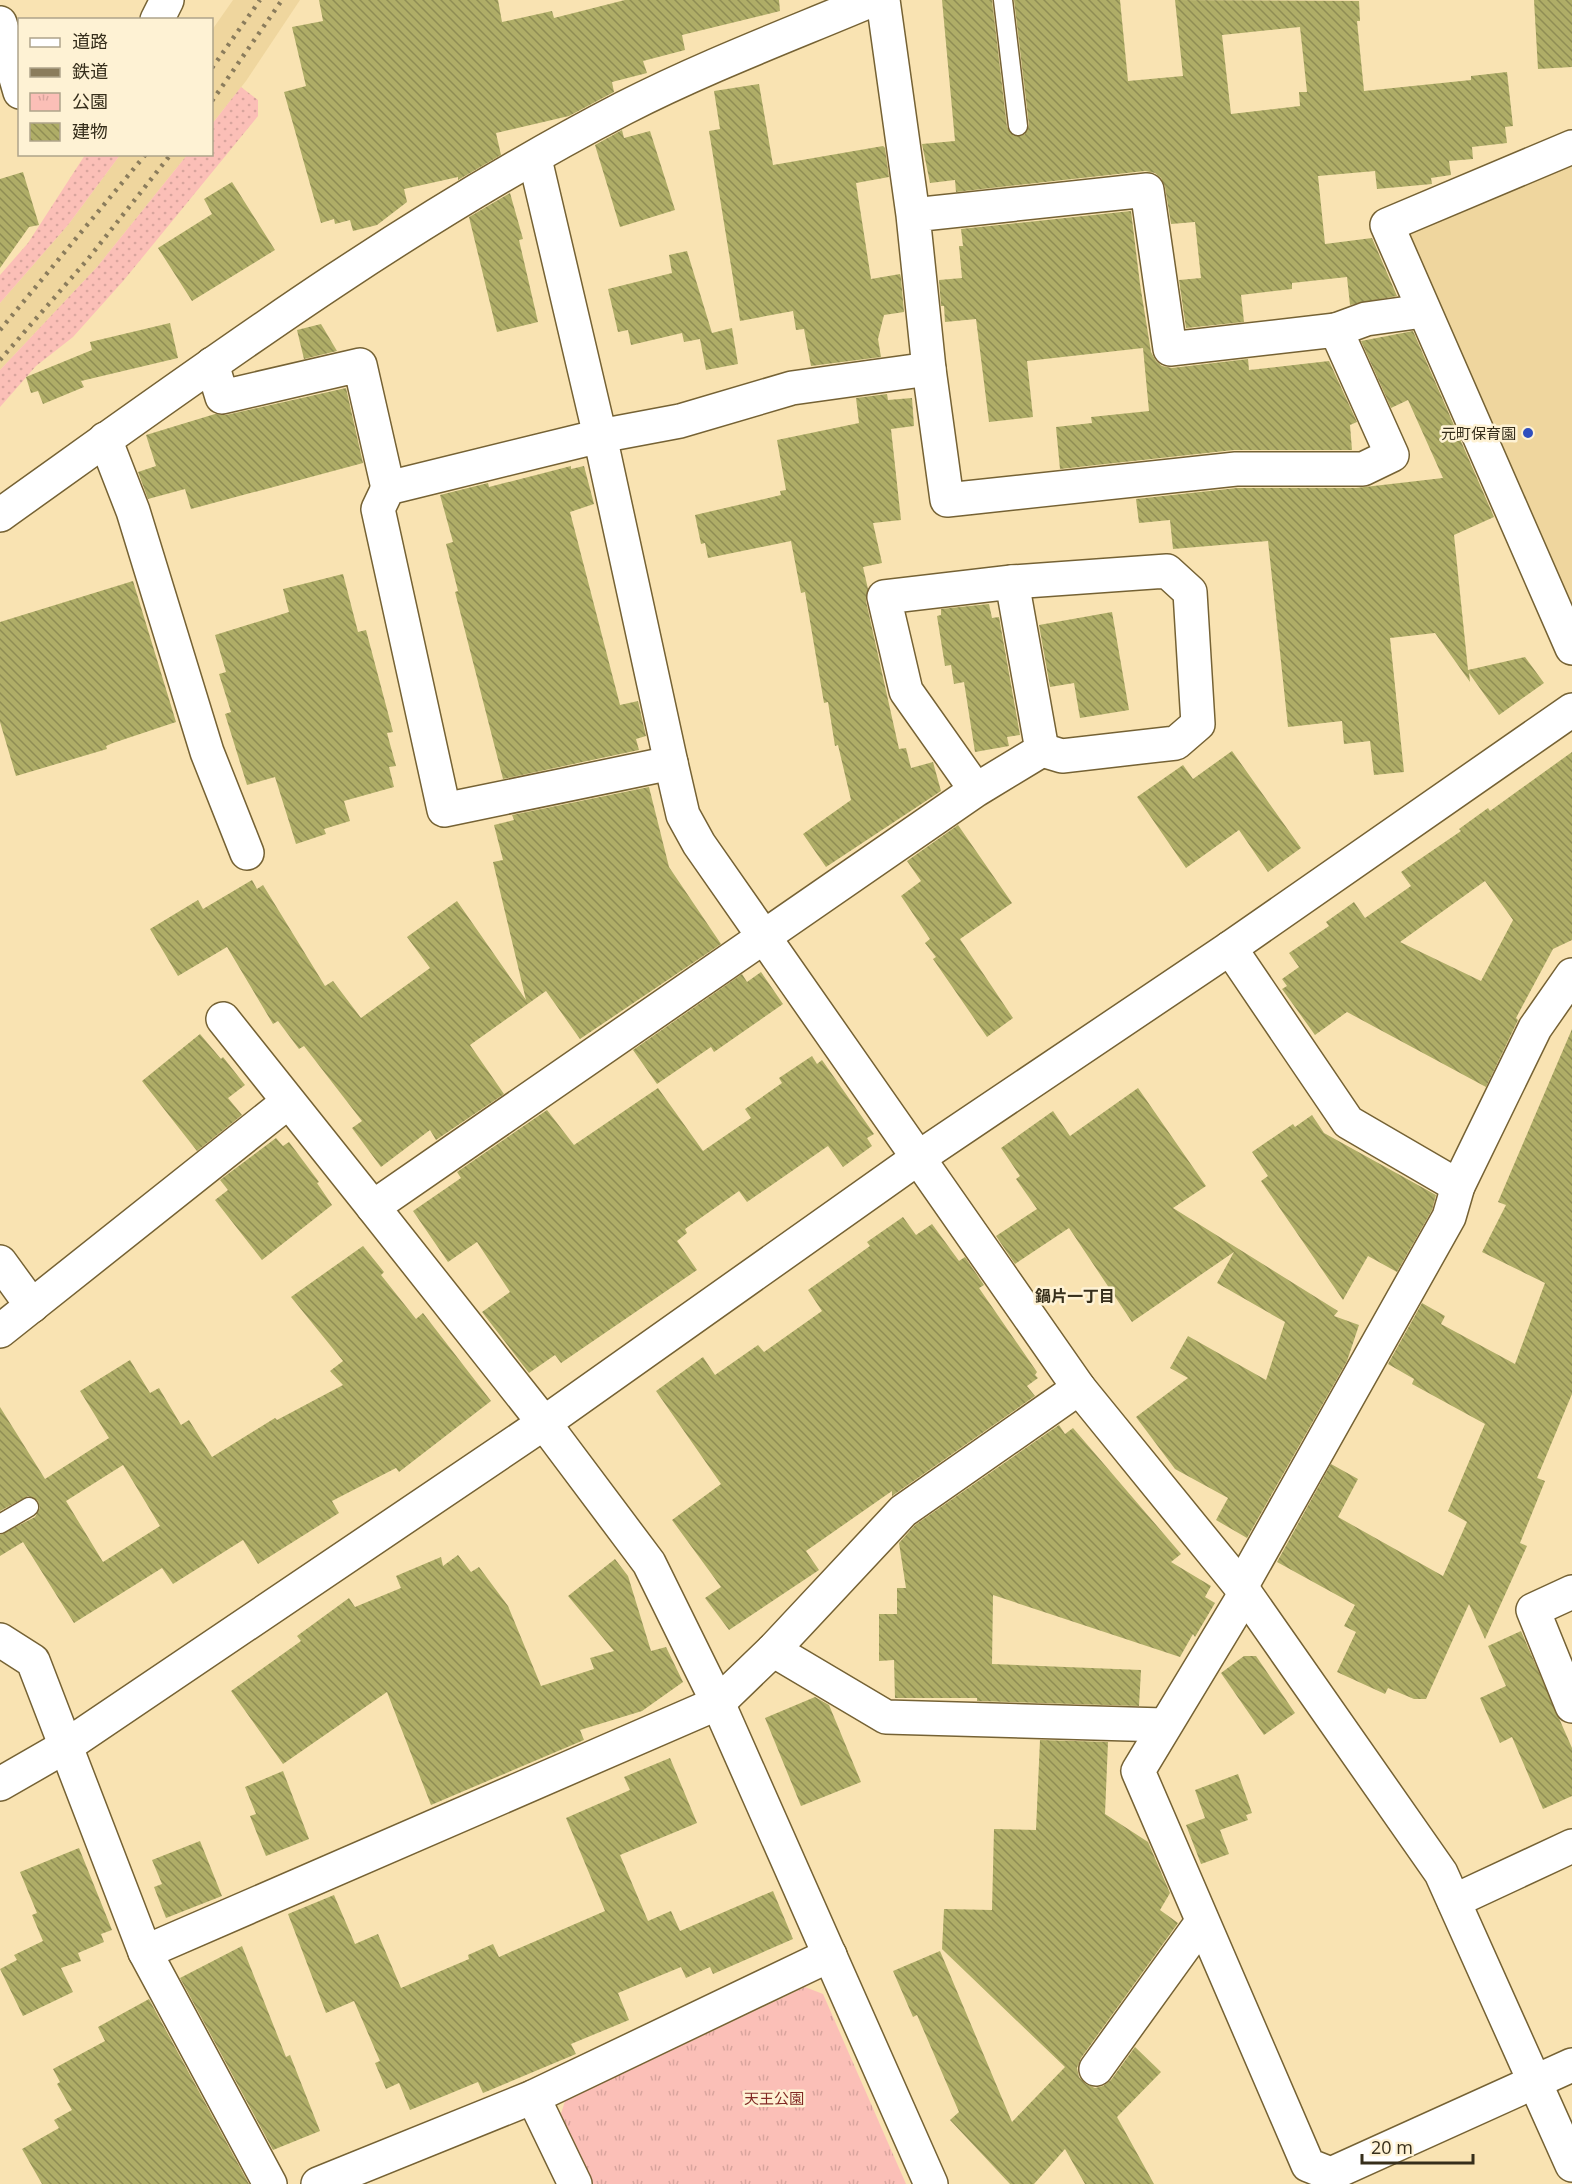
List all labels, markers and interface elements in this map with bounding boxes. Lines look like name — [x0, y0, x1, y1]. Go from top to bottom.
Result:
legend — [18, 18, 213, 156]
text: 道路 — [72, 29, 108, 53]
text: 鉄道 — [72, 59, 108, 83]
text: 公園 — [72, 89, 108, 113]
text: 建物 — [72, 119, 108, 143]
place label: 元町保育園 — [1441, 423, 1516, 443]
marker: 元町保育園 — [1521, 426, 1535, 440]
district label: 鍋片一丁目 — [1035, 1285, 1115, 1307]
park label: 天王公園 — [744, 2088, 804, 2108]
scale bar — [1362, 2127, 1473, 2165]
text: 20 m — [1371, 2135, 1413, 2159]

